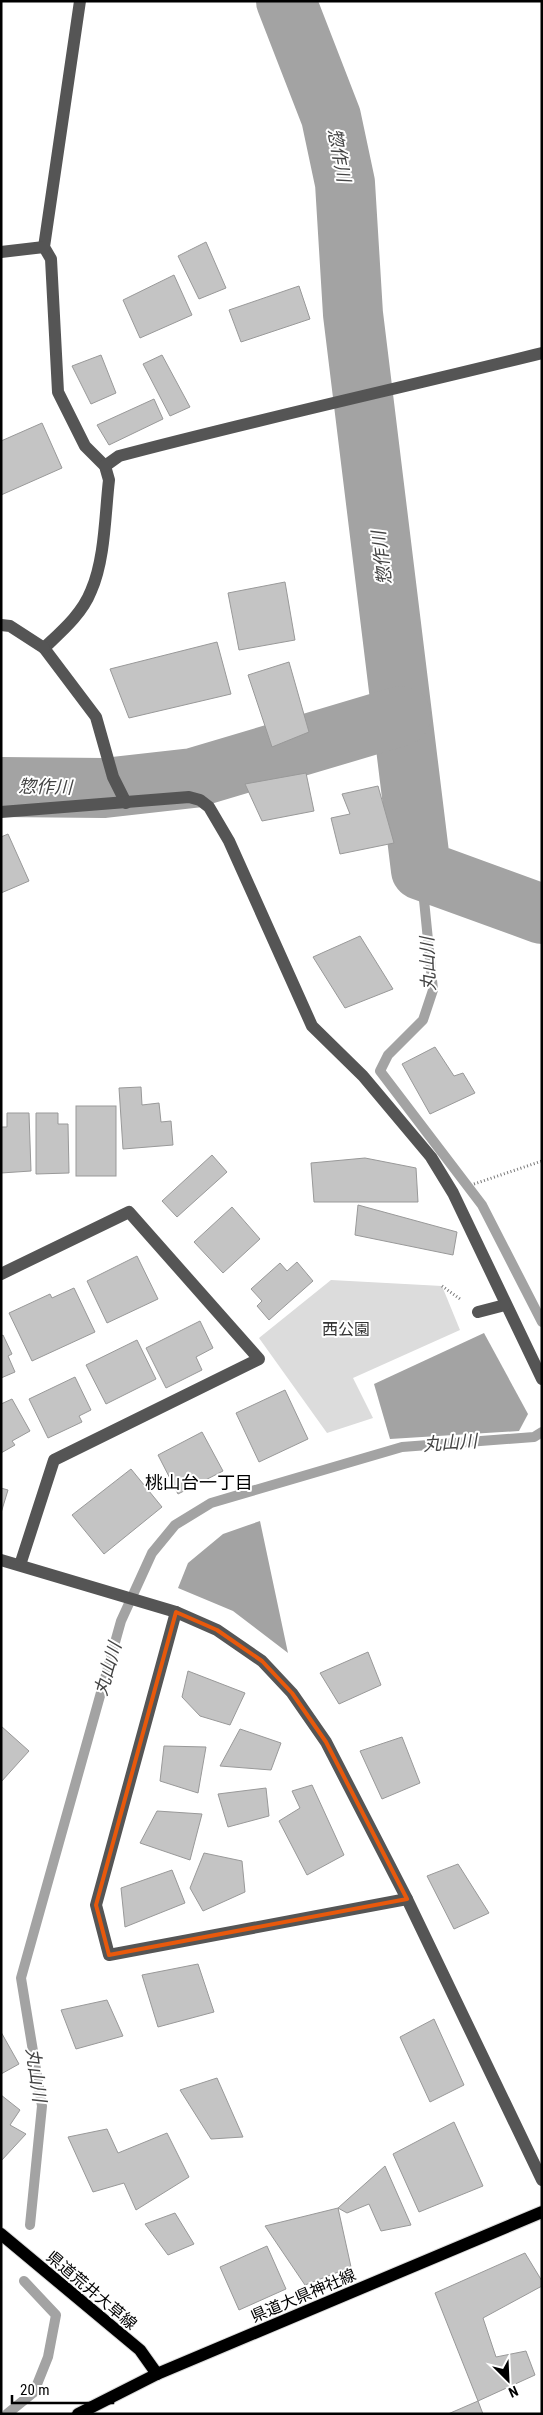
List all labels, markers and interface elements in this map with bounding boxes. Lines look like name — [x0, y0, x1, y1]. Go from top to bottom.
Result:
water label: 惣作川 — [324, 126, 355, 185]
water label: 惣作川 — [368, 528, 395, 586]
water label: 惣作川 — [18, 776, 74, 798]
water label: 丸山川 — [416, 935, 439, 991]
park label: 西公園 — [322, 1320, 370, 1339]
water label: 丸山川 — [422, 1430, 480, 1455]
district label: 桃山台一丁目 — [145, 1472, 253, 1493]
water label: 丸山川 — [90, 1638, 126, 1698]
water label: 丸山川 — [22, 2047, 51, 2105]
street label: 県道荒井大草線 — [43, 2247, 141, 2334]
street label: 県道大県神社線 — [248, 2265, 358, 2326]
north arrow — [483, 2355, 533, 2405]
scale bar — [12, 2372, 114, 2404]
text: 20 m — [20, 2381, 50, 2399]
text: N — [506, 2383, 520, 2401]

